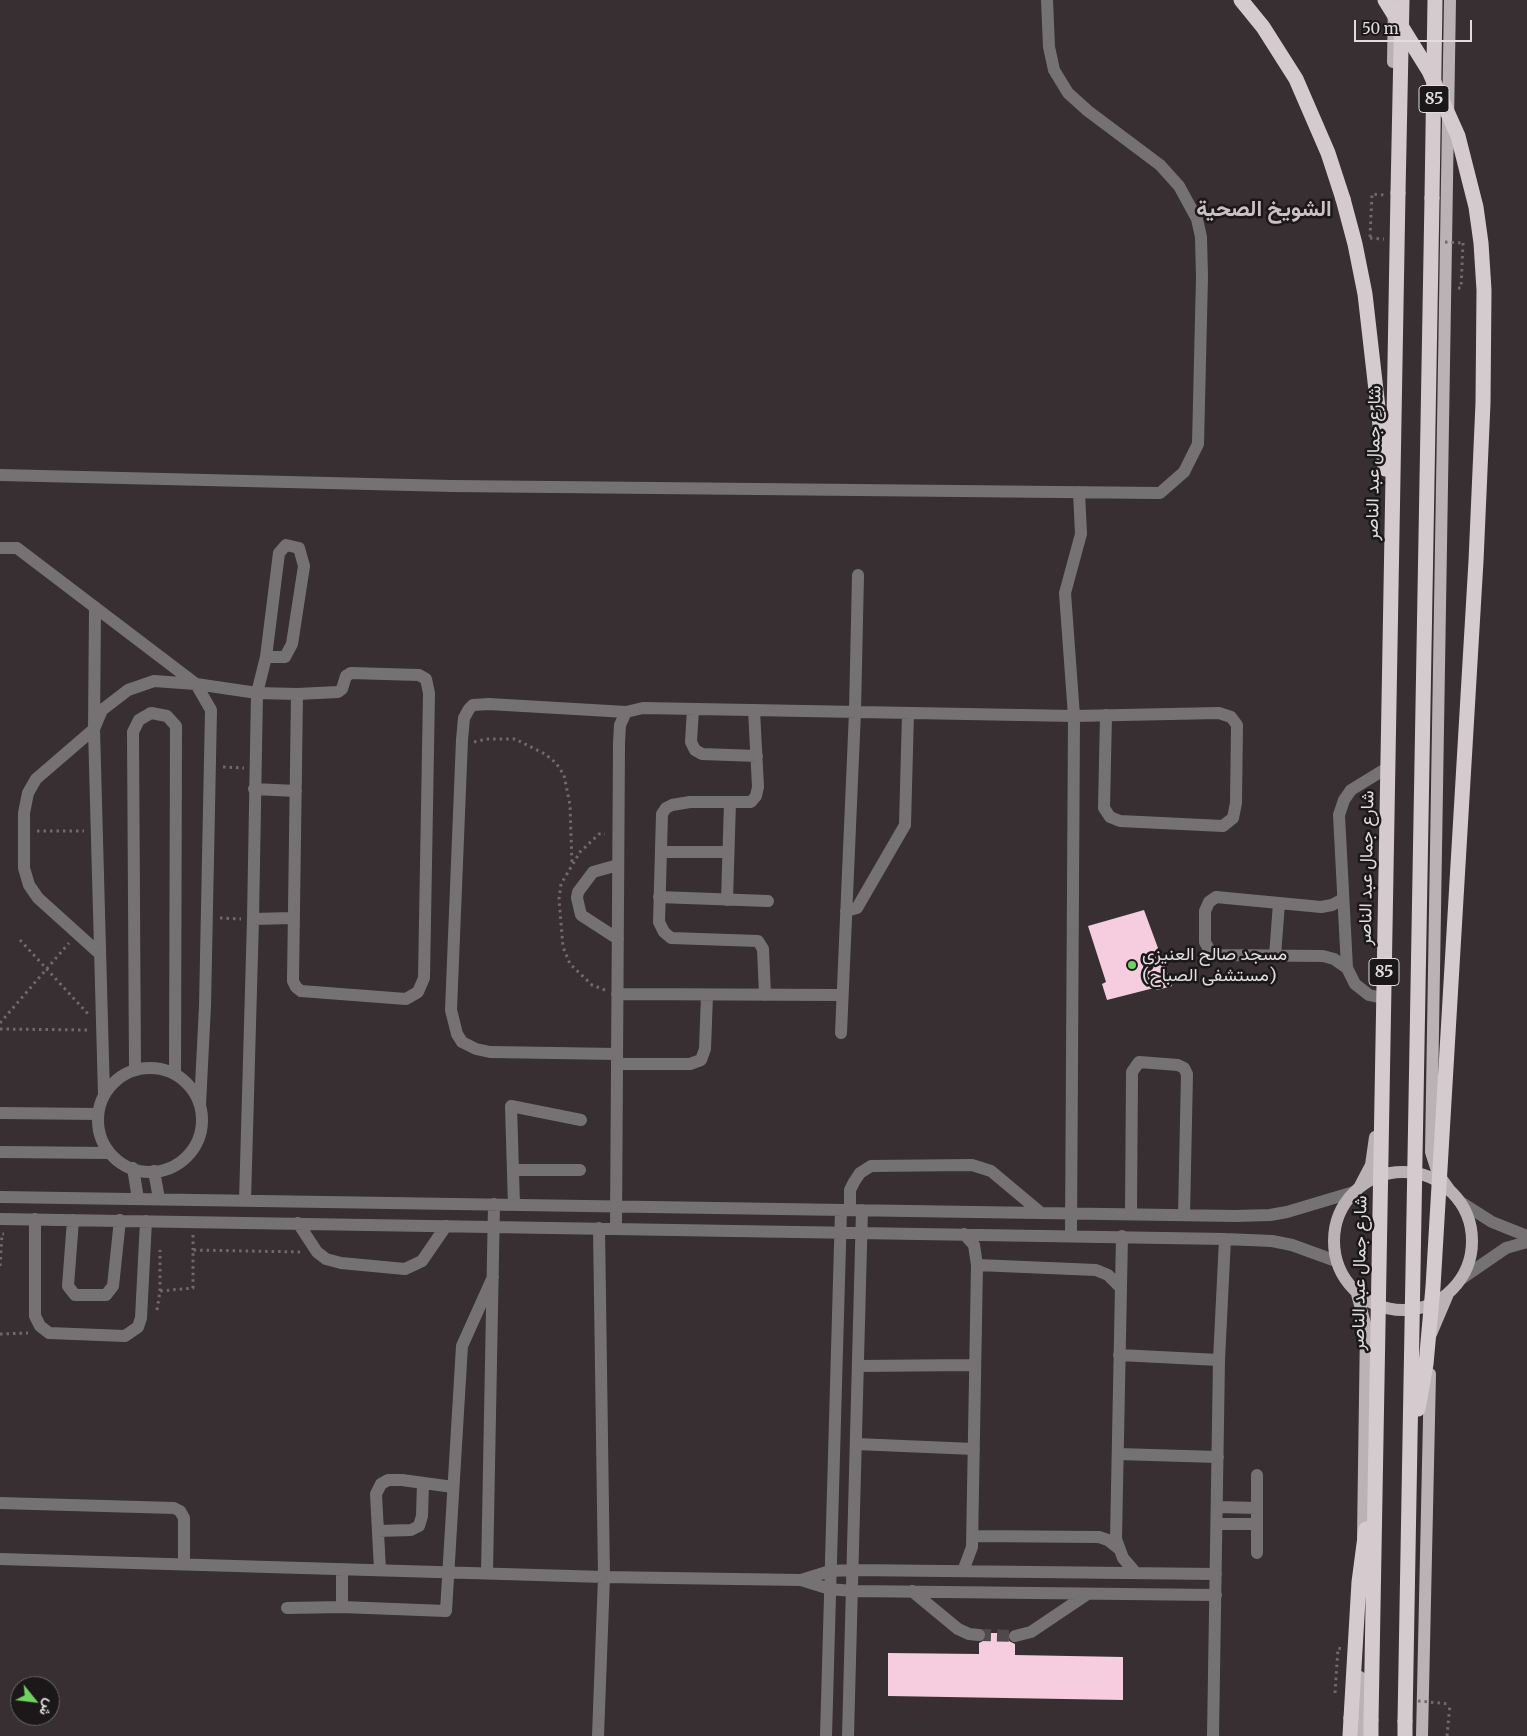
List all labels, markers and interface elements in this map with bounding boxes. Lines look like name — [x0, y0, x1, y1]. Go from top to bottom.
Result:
scale bar — [1357, 10, 1474, 42]
text: 50 m — [1362, 19, 1399, 38]
road number: 85 — [1419, 86, 1449, 112]
district label: الشويخ الصحية — [1196, 197, 1332, 223]
street label: شارع جمال عبد الناصر — [1362, 385, 1386, 541]
street label: شارع جمال عبد الناصر — [1355, 790, 1379, 946]
place label: مسجد صالح العنيزي (مستشفى الصباح) — [1142, 944, 1287, 986]
marker: مسجد صالح العنيزي (مستشفى الصباح) — [1126, 959, 1138, 971]
road number: 85 — [1369, 959, 1399, 986]
street label: شارع جمال عبد الناصر — [1348, 1195, 1372, 1351]
north arrow — [10, 1676, 60, 1726]
text: ش — [35, 1696, 59, 1720]

